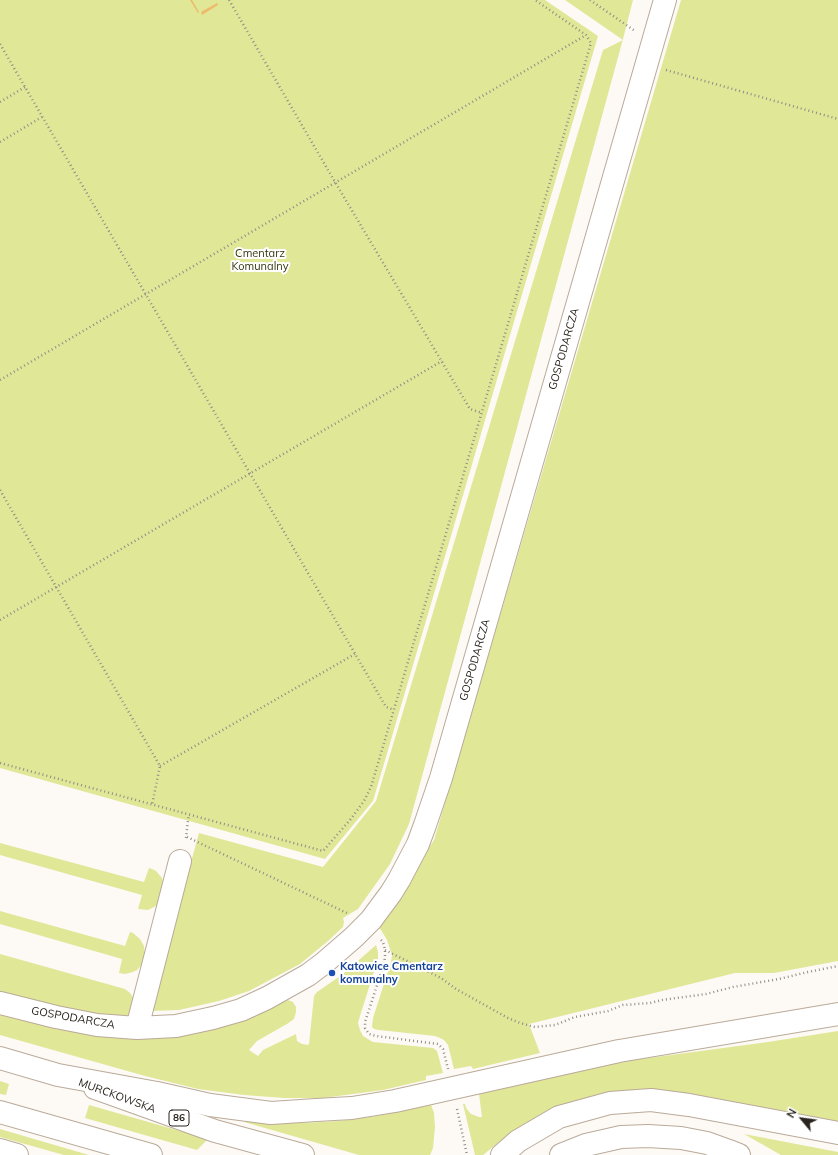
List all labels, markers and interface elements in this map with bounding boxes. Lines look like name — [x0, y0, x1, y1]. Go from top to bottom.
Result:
park label: Cmentarz Komunalny — [231, 247, 289, 273]
street label: GOSPODARCZA — [546, 306, 582, 392]
street label: GOSPODARCZA — [457, 617, 493, 703]
place label: Katowice Cmentarz komunalny — [340, 960, 443, 986]
marker: Katowice Cmentarz komunalny — [327, 968, 337, 978]
street label: GOSPODARCZA — [30, 1004, 116, 1032]
street label: MURCKOWSKA — [77, 1076, 157, 1116]
north arrow — [782, 1099, 822, 1139]
text: N — [783, 1106, 800, 1120]
road number: 86 — [169, 1110, 189, 1126]

